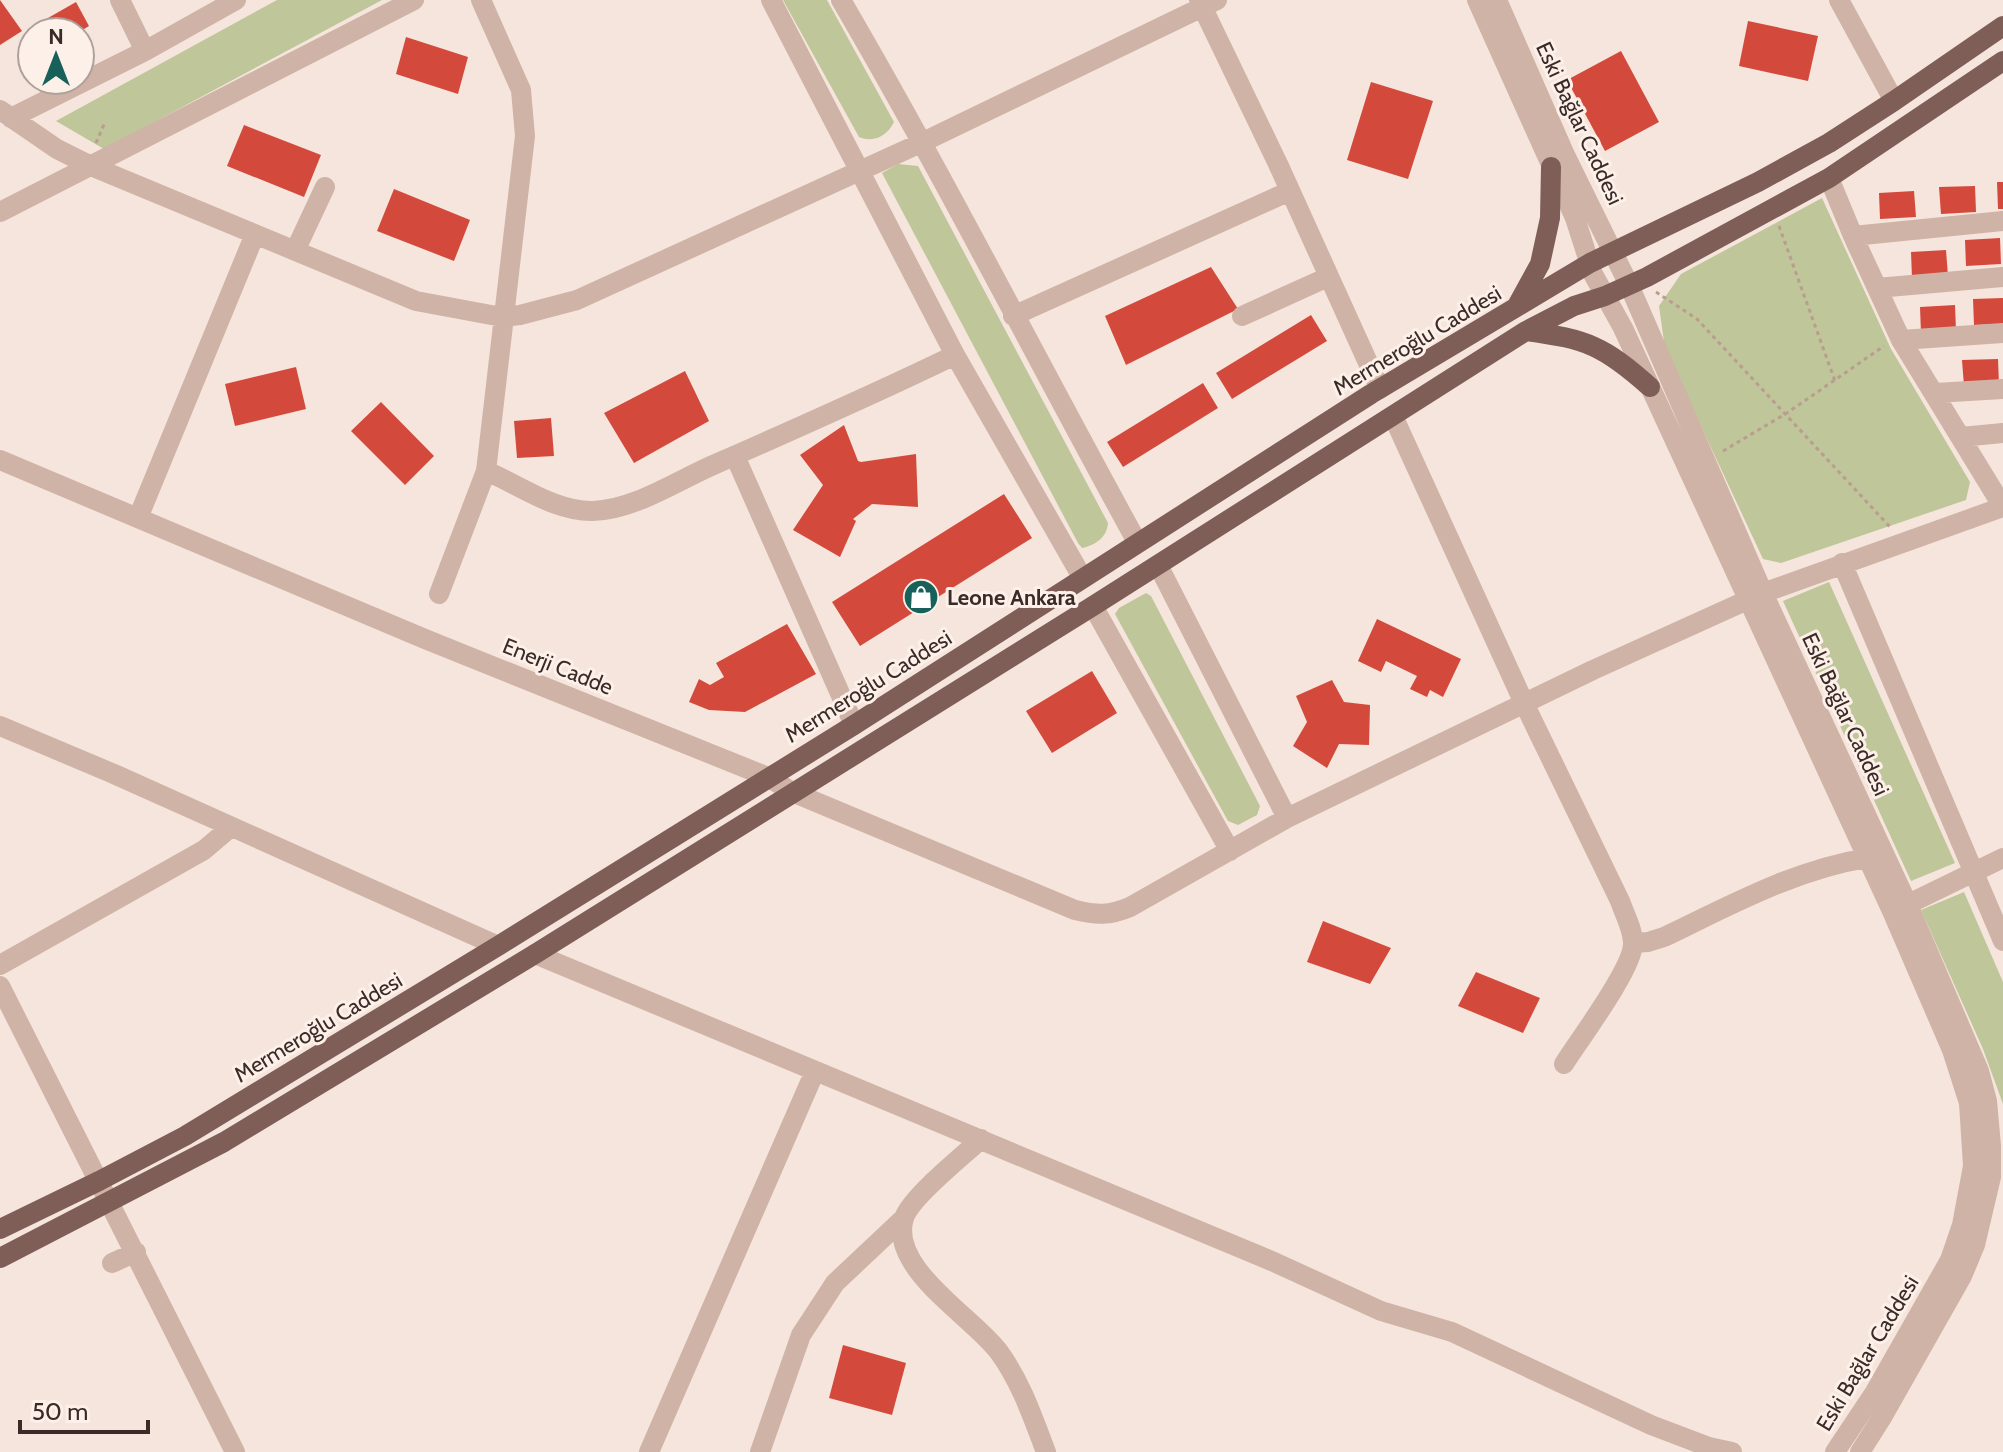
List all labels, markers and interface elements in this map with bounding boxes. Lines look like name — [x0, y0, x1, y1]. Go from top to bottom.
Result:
north arrow — [16, 16, 96, 96]
text: N — [48, 23, 64, 50]
street label: Eski Bağlar Caddesi — [1530, 38, 1629, 209]
street label: Mermeroğlu Caddesi — [1328, 280, 1506, 401]
shop icon: Leone Ankara — [902, 578, 940, 616]
place label: Leone Ankara — [947, 584, 1076, 611]
street label: Mermeroğlu Caddesi — [780, 624, 957, 749]
street label: Eski Bağlar Caddesi — [1796, 629, 1895, 800]
street label: Enerji Cadde — [499, 632, 617, 701]
street label: Mermeroğlu Caddesi — [229, 967, 407, 1088]
street label: Eski Bağlar Caddesi — [1810, 1271, 1924, 1436]
scale bar — [20, 1384, 148, 1434]
text: 50 m — [32, 1397, 88, 1426]

